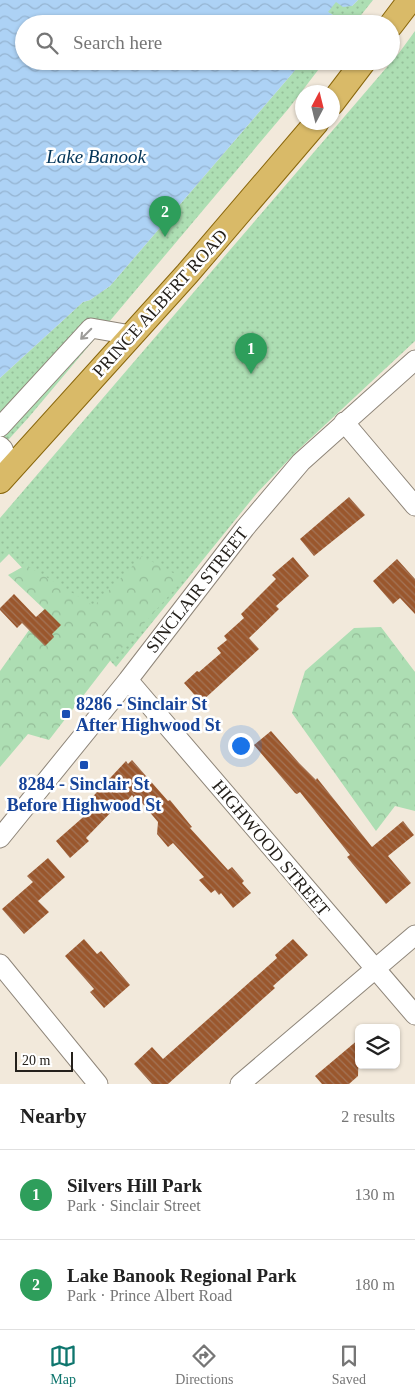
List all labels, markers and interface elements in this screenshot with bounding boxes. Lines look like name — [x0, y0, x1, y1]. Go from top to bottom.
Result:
search box — [15, 15, 400, 70]
icon: search — [33, 29, 61, 57]
text: Search here — [73, 32, 162, 53]
north arrow — [295, 85, 340, 130]
water label: Lake Banook — [45, 146, 146, 167]
pin: 2 — [149, 196, 181, 237]
street label: PRINCE ALBERT ROAD — [88, 225, 232, 381]
one-way arrow — [80, 328, 92, 340]
pin: 1 — [235, 333, 267, 374]
street label: SINCLAIR STREET — [142, 523, 252, 657]
place label: 8286 - Sinclair St After Highwood St — [76, 694, 221, 735]
marker: 8286 - Sinclair St After Highwood St — [60, 708, 72, 720]
your location — [228, 733, 254, 759]
marker: 8284 - Sinclair St Before Highwood St — [78, 759, 90, 771]
place label: 8284 - Sinclair St Before Highwood St — [7, 774, 161, 815]
street label: HIGHWOOD STREET — [208, 776, 334, 920]
map controls — [355, 1024, 400, 1069]
button: layers — [355, 1024, 400, 1069]
scale bar — [15, 1049, 72, 1072]
text: 20 m — [22, 1053, 50, 1068]
text: Nearby — [20, 1104, 87, 1128]
text: 2 results — [341, 1108, 395, 1125]
text: Silvers Hill Park — [67, 1175, 202, 1196]
text: 1 — [32, 1186, 40, 1203]
text: 130 m — [355, 1186, 395, 1203]
text: Park · Sinclair Street — [67, 1197, 201, 1214]
text: Lake Banook Regional Park — [67, 1265, 297, 1286]
text: 2 — [32, 1276, 40, 1293]
text: 180 m — [355, 1276, 395, 1293]
text: Park · Prince Albert Road — [67, 1287, 232, 1304]
tab: Map — [49, 1342, 77, 1388]
tab: Directions — [175, 1342, 234, 1388]
tab: Saved — [332, 1342, 366, 1388]

